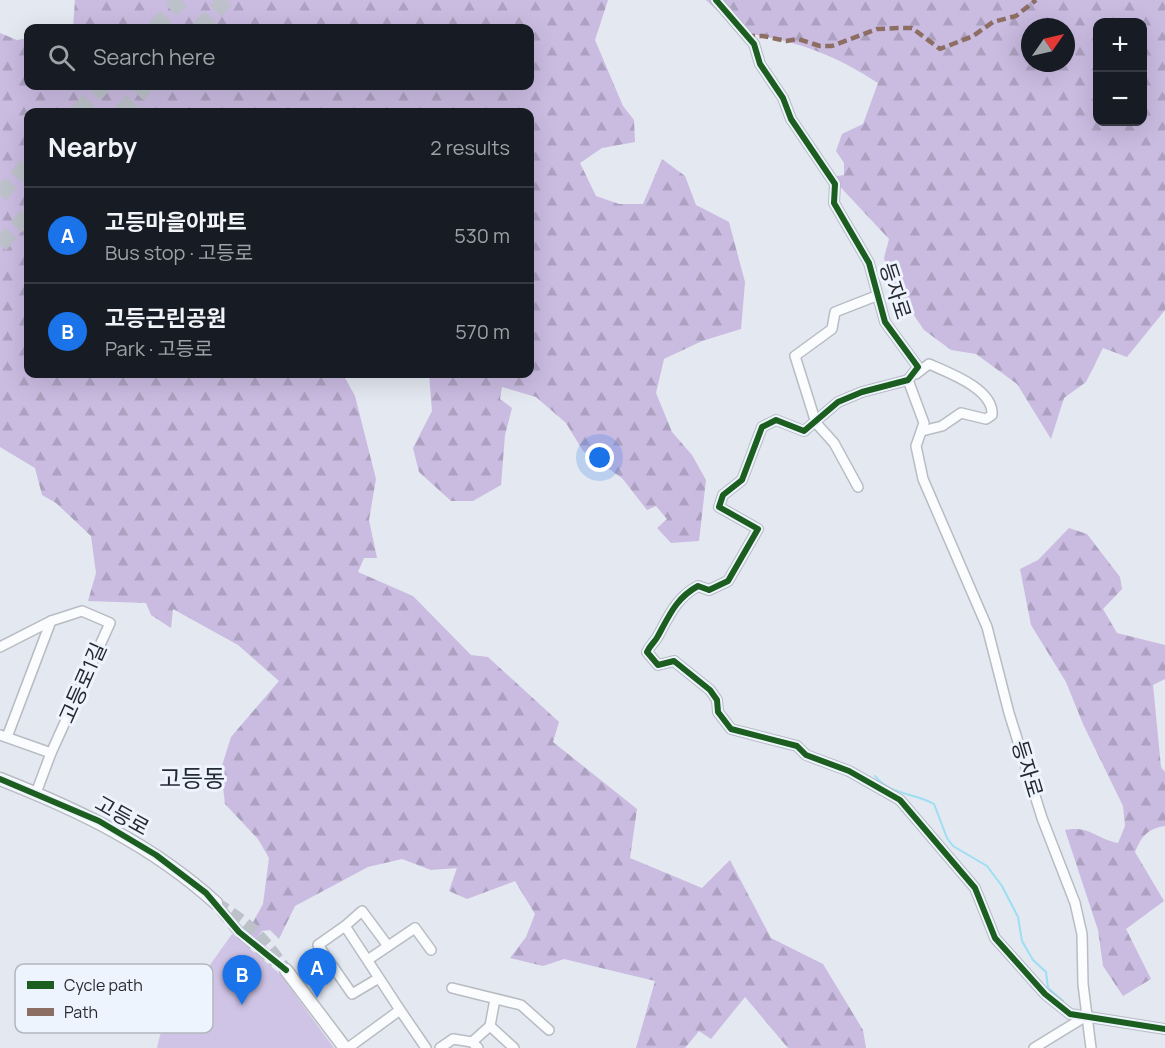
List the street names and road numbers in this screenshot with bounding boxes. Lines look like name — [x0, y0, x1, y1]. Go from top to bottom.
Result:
street label: 등자로 — [874, 259, 918, 323]
street label: 고등로1길 — [52, 638, 112, 727]
street label: 등자로 — [1006, 737, 1050, 801]
street label: 고등로 — [90, 789, 155, 841]

